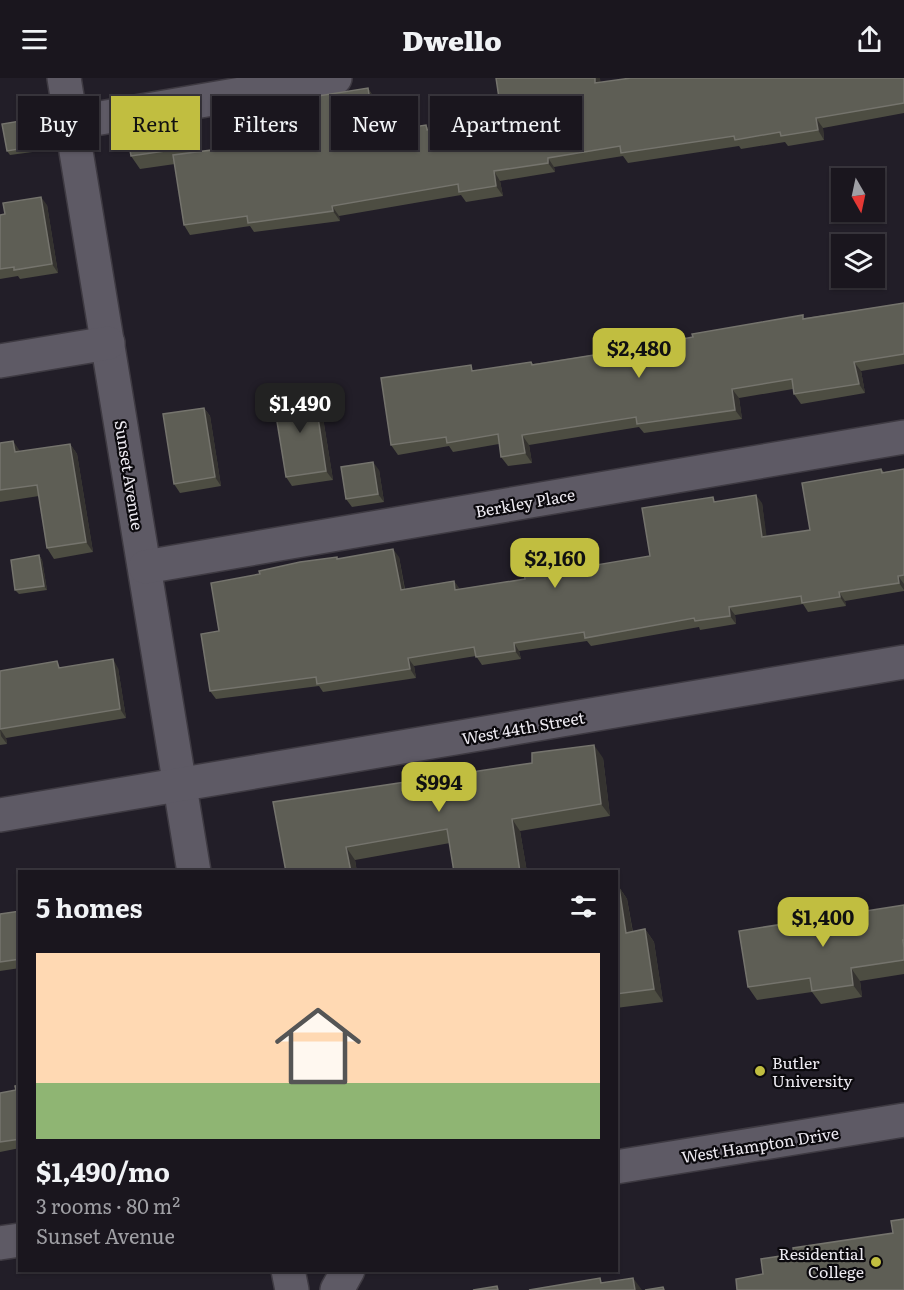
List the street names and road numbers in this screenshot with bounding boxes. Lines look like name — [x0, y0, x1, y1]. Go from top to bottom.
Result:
street label: Sunset Avenue — [109, 418, 151, 532]
street label: Berkley Place — [473, 481, 577, 523]
street label: West 44th Street — [460, 704, 587, 750]
street label: West Hampton Drive — [680, 1120, 840, 1168]

